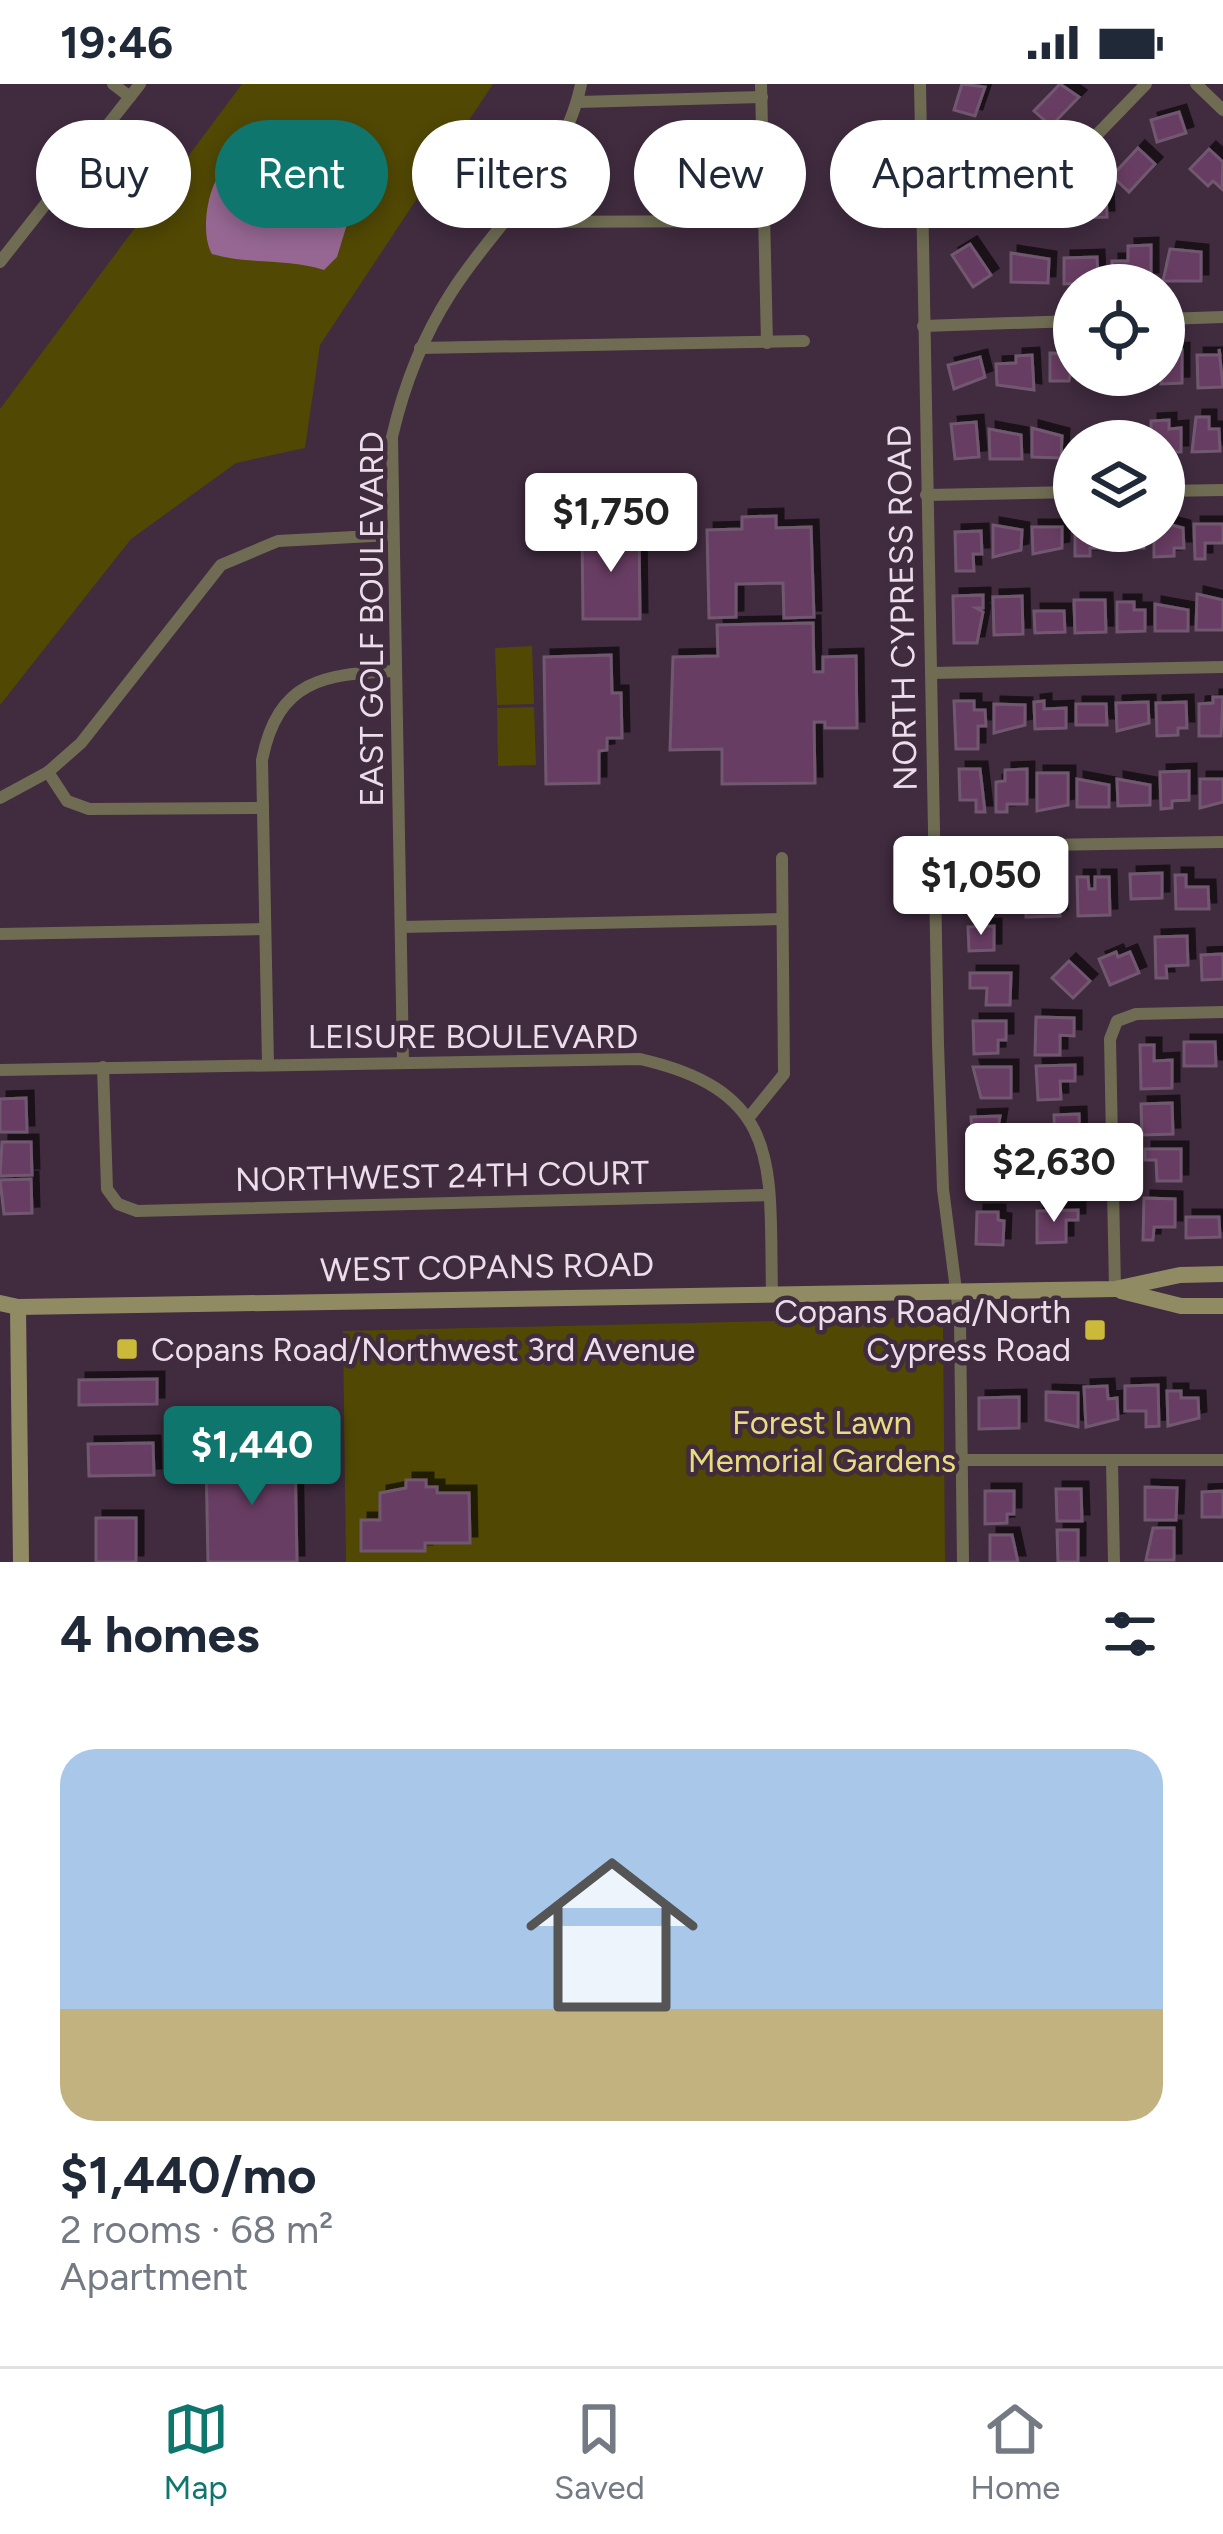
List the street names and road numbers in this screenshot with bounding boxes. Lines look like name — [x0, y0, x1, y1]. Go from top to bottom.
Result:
street label: NORTH CYPRESS ROAD — [879, 425, 925, 791]
street label: EAST GOLF BOULEVARD — [352, 431, 391, 807]
street label: LEISURE BOULEVARD — [308, 1017, 638, 1056]
street label: NORTHWEST 24TH COURT — [235, 1153, 649, 1199]
street label: WEST COPANS ROAD — [320, 1245, 654, 1289]

